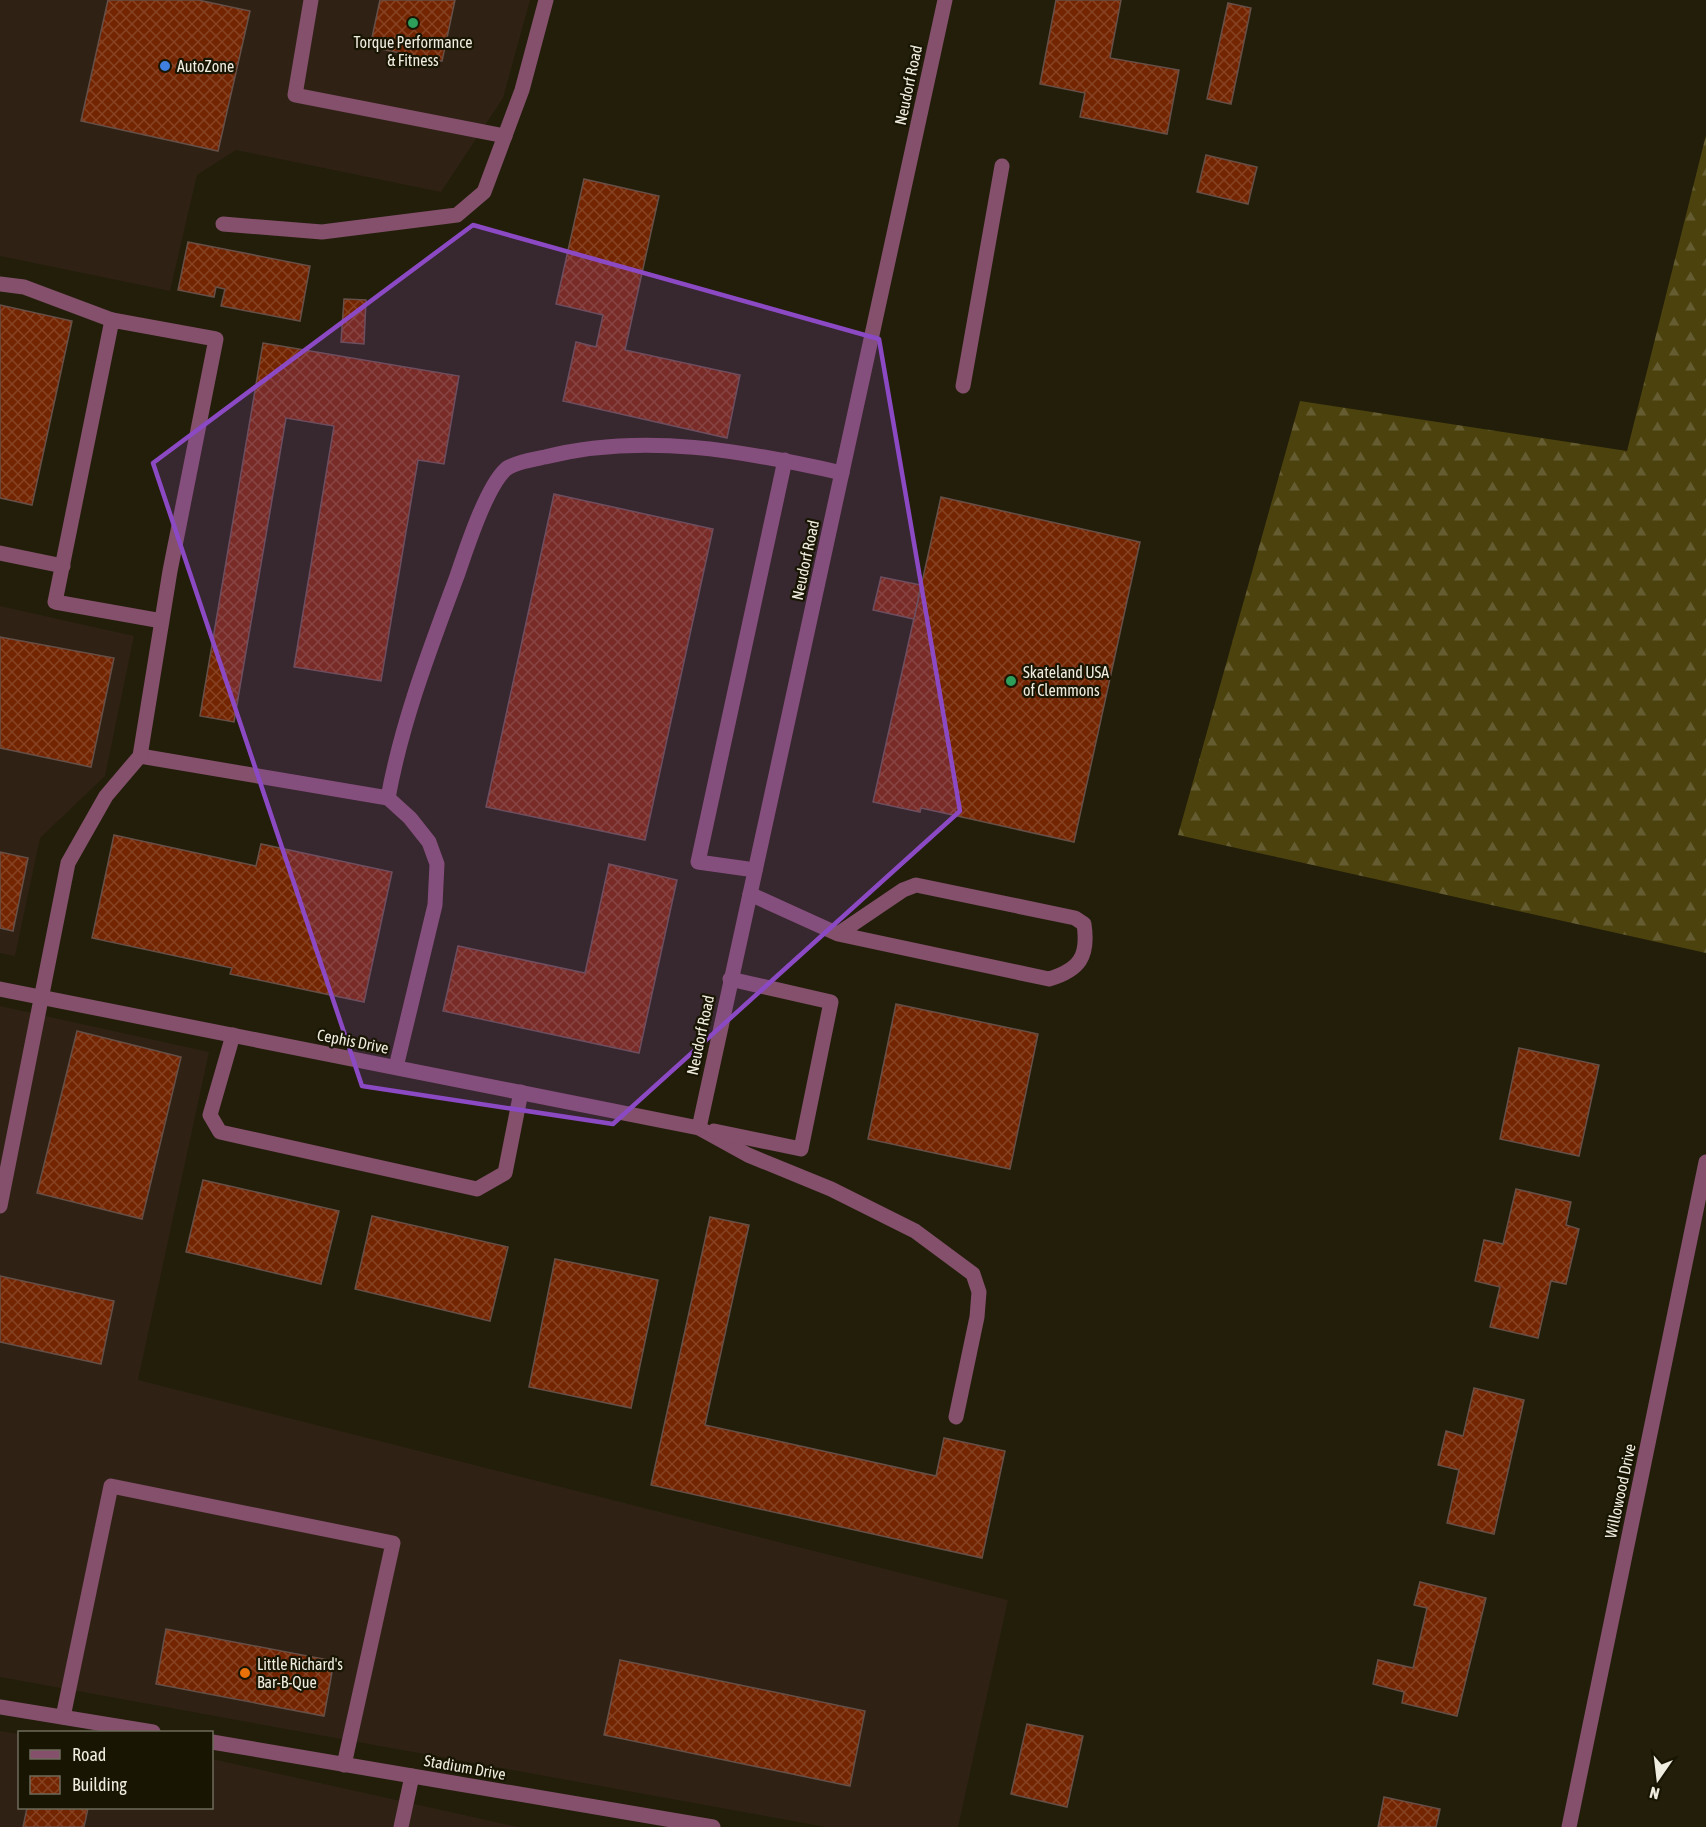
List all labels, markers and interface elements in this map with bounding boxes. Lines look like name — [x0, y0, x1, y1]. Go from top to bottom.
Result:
marker: Torque Performance & Fitness — [406, 16, 420, 30]
place label: Torque Performance & Fitness — [353, 33, 473, 69]
street label: Neudorf Road — [891, 43, 925, 127]
place label: AutoZone — [177, 57, 234, 75]
marker: AutoZone — [158, 59, 172, 73]
street label: Neudorf Road — [788, 518, 822, 602]
place label: Skateland USA of Clemmons — [1023, 663, 1109, 699]
marker: Skateland USA of Clemmons — [1004, 674, 1018, 688]
street label: Neudorf Road — [683, 993, 717, 1077]
street label: Cephis Drive — [316, 1025, 390, 1058]
street label: Willowood Drive — [1601, 1442, 1639, 1540]
place label: Little Richard's Bar-B-Que — [257, 1655, 343, 1691]
marker: Little Richard's Bar-B-Que — [238, 1666, 252, 1680]
legend — [18, 1731, 213, 1809]
text: Road — [72, 1744, 106, 1765]
north arrow — [1628, 1749, 1688, 1809]
street label: Stadium Drive — [423, 1751, 507, 1783]
text: Building — [72, 1774, 127, 1795]
text: N — [1648, 1784, 1661, 1803]

